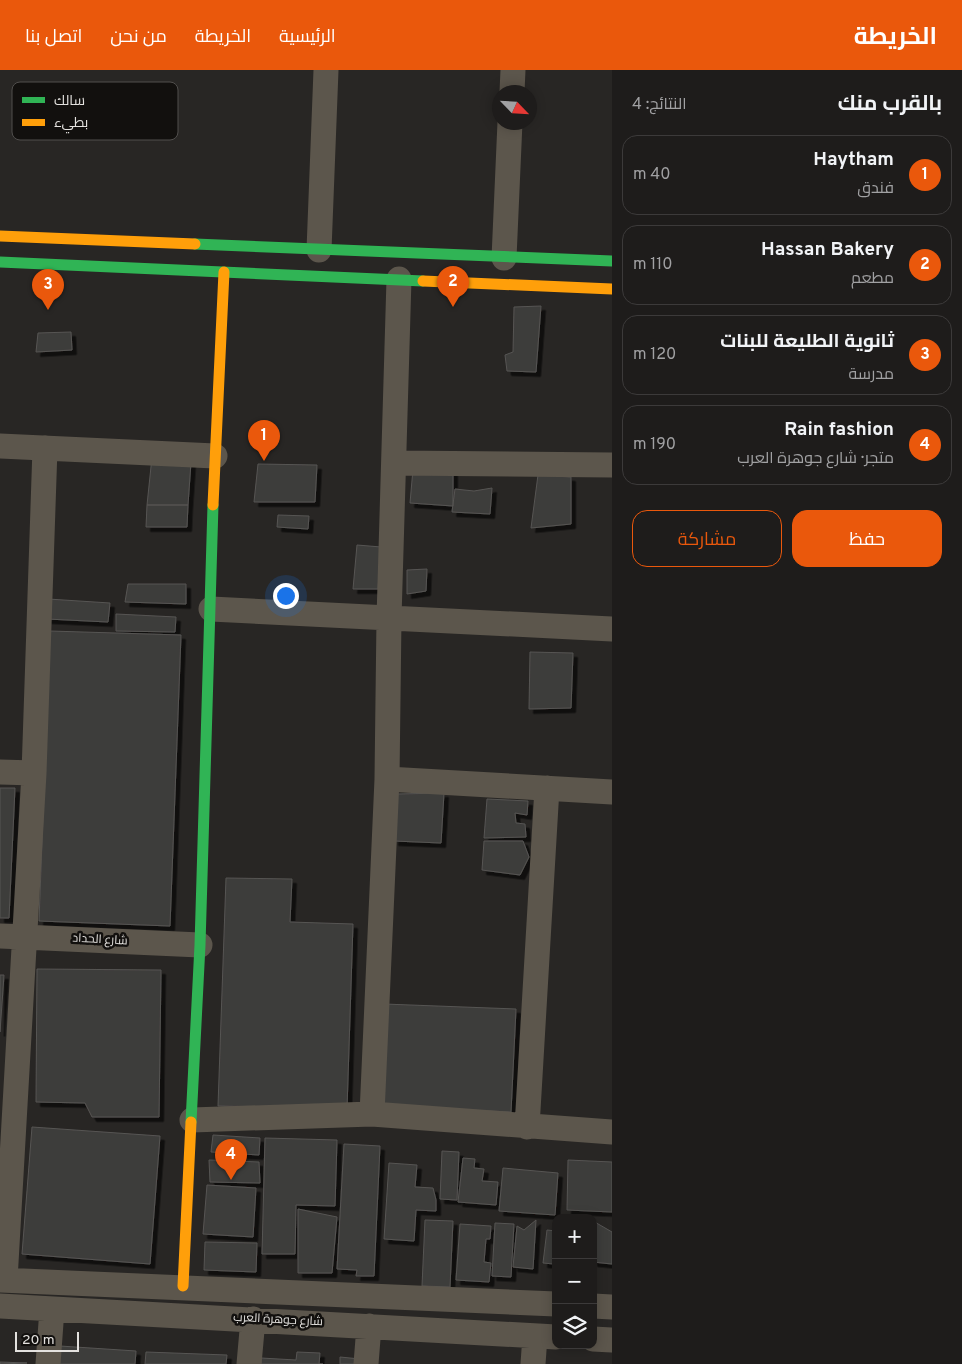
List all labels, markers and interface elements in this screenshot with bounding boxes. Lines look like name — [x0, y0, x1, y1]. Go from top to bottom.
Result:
text: الخريطة — [854, 23, 937, 53]
text: اتصل بنا — [25, 26, 82, 49]
text: من نحن — [110, 26, 167, 49]
text: الخريطة — [195, 26, 251, 49]
text: الرئيسية — [279, 26, 336, 49]
legend — [12, 82, 178, 140]
north arrow — [492, 85, 537, 130]
text: بالقرب منك — [838, 91, 942, 118]
text: سالك — [54, 93, 85, 110]
text: النتائج: 4 — [632, 95, 686, 115]
text: بطيء — [54, 115, 88, 134]
text: Haytham — [813, 148, 894, 172]
text: 40 m — [633, 165, 671, 185]
text: 1 — [922, 165, 928, 185]
text: فندق — [857, 179, 894, 199]
text: Hassan Bakery — [761, 238, 894, 262]
text: 110 m — [633, 255, 673, 275]
text: 2 — [920, 255, 930, 275]
pin: 2 — [437, 266, 469, 307]
pin: 3 — [32, 269, 64, 310]
text: مطعم — [851, 269, 894, 289]
text: ثانوية الطليعة للبنات — [720, 330, 894, 354]
text: 120 m — [633, 345, 676, 365]
text: 3 — [920, 345, 930, 365]
text: مدرسة — [848, 365, 894, 385]
text: Rain fashion — [784, 418, 894, 442]
pin: 1 — [248, 420, 280, 461]
text: 190 m — [633, 435, 676, 455]
text: 4 — [920, 435, 930, 455]
text: متجر · شارع جوهرة العرب — [737, 449, 894, 469]
button: مشاركة — [632, 510, 782, 567]
button: حفظ — [792, 510, 942, 567]
your location — [273, 583, 299, 609]
street label: شارع الحداد — [72, 931, 128, 949]
pin: 4 — [215, 1139, 247, 1180]
map controls — [552, 1214, 597, 1349]
button: + — [552, 1214, 597, 1259]
button: − — [552, 1259, 597, 1304]
button: layers — [552, 1304, 597, 1349]
street label: شارع جوهرة العرب — [233, 1310, 323, 1330]
scale bar — [15, 1329, 79, 1352]
text: 20 m — [22, 1332, 55, 1349]

